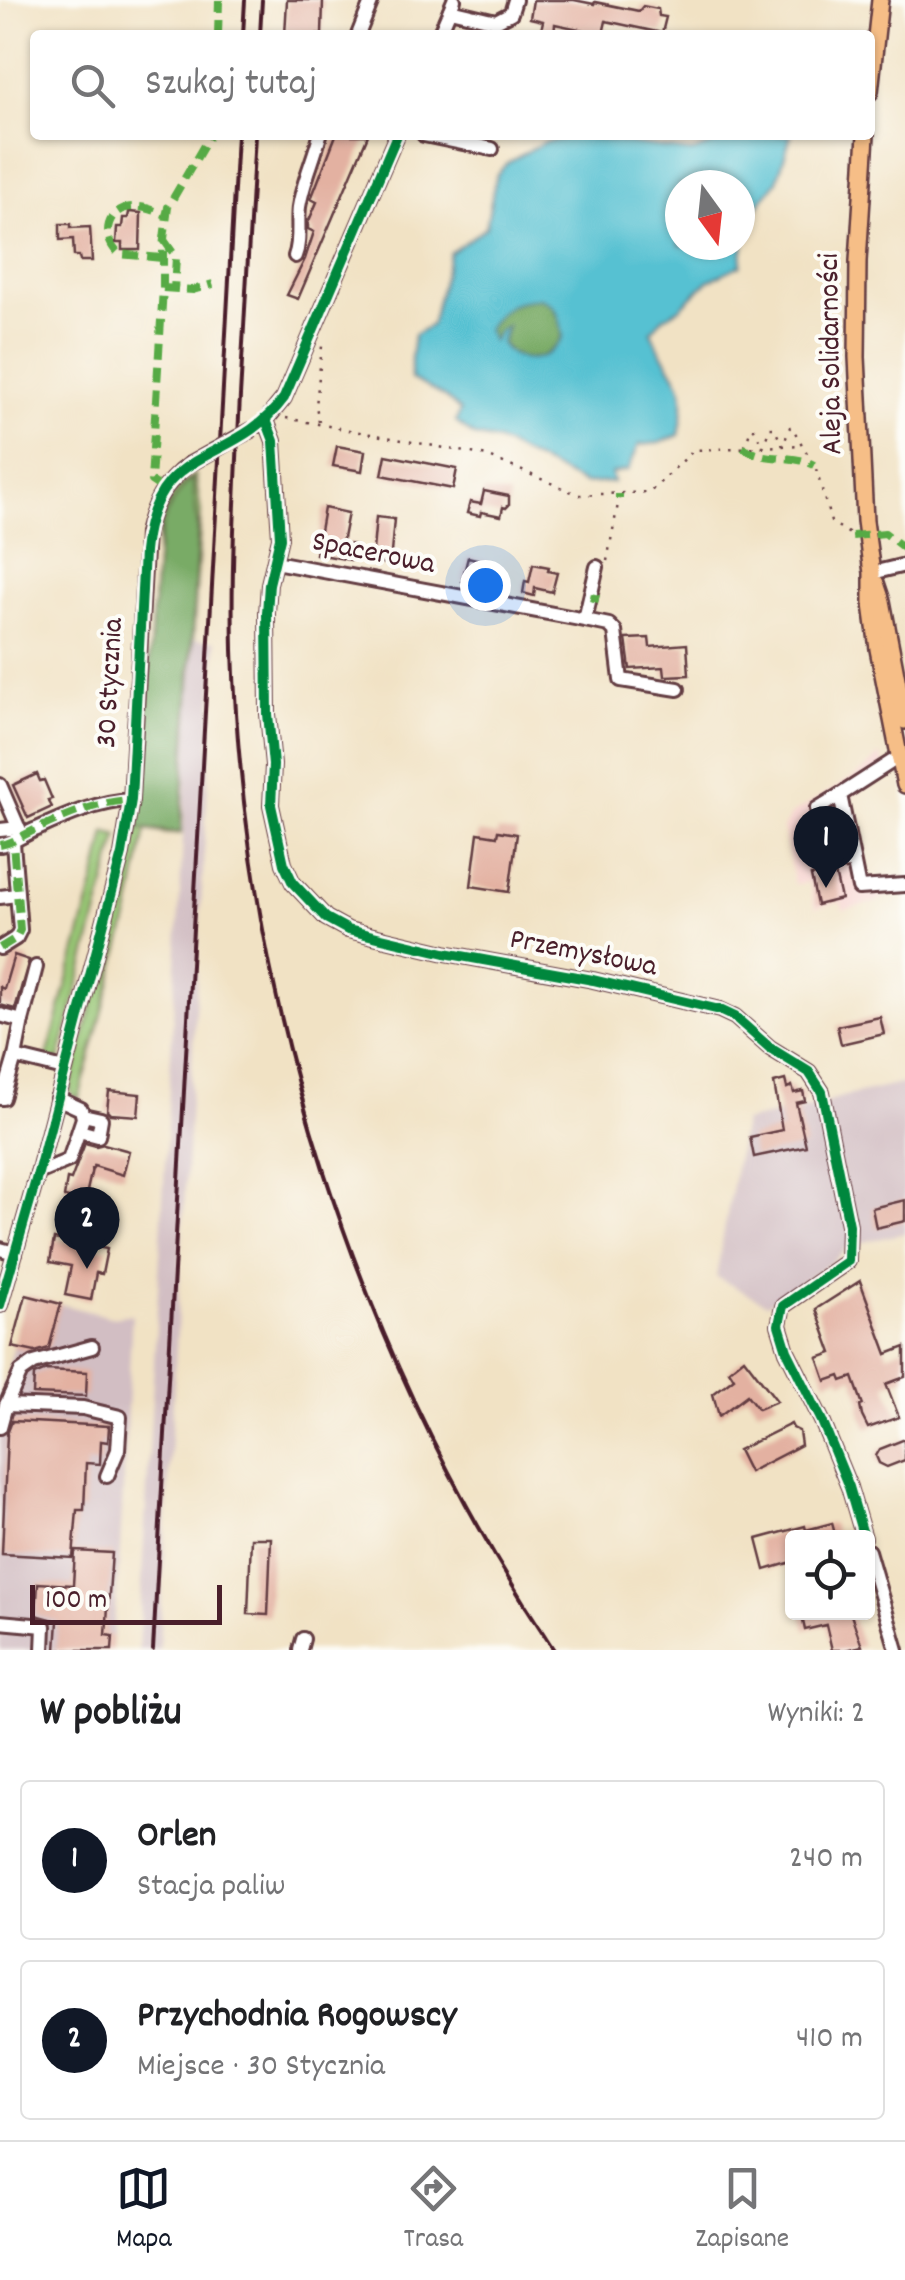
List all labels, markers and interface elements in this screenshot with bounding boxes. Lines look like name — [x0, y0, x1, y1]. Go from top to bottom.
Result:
search box — [30, 30, 875, 140]
icon: search — [65, 58, 120, 113]
text: Szukaj tutaj — [145, 58, 317, 113]
north arrow — [665, 170, 755, 260]
street label: Aleja Solidarności — [810, 253, 856, 455]
street label: Spacerowa — [308, 522, 439, 588]
your location — [460, 560, 511, 611]
street label: 30 Stycznia — [87, 616, 137, 749]
pin: 1 — [794, 806, 858, 888]
street label: Przemysłowa — [506, 920, 661, 991]
pin: 2 — [54, 1186, 120, 1269]
map controls — [785, 1530, 875, 1620]
button: locate — [785, 1530, 875, 1620]
scale bar — [30, 1580, 222, 1624]
text: 100 m — [45, 1582, 107, 1622]
text: W pobliżu — [40, 1685, 182, 1745]
text: Wyniki: 2 — [767, 1692, 865, 1738]
text: Orlen — [137, 1810, 216, 1865]
text: 1 — [71, 1837, 78, 1883]
text: 240 m — [789, 1837, 863, 1883]
text: Stacja paliw — [137, 1865, 285, 1911]
text: Przychodnia Rogowscy — [137, 1990, 457, 2045]
text: 2 — [68, 2017, 81, 2063]
text: 410 m — [796, 2017, 863, 2063]
text: Miejsce · 30 Stycznia — [137, 2045, 385, 2091]
tab: Mapa — [116, 2161, 172, 2261]
tab: Trasa — [404, 2161, 463, 2261]
tab: Zapisane — [695, 2161, 789, 2261]

